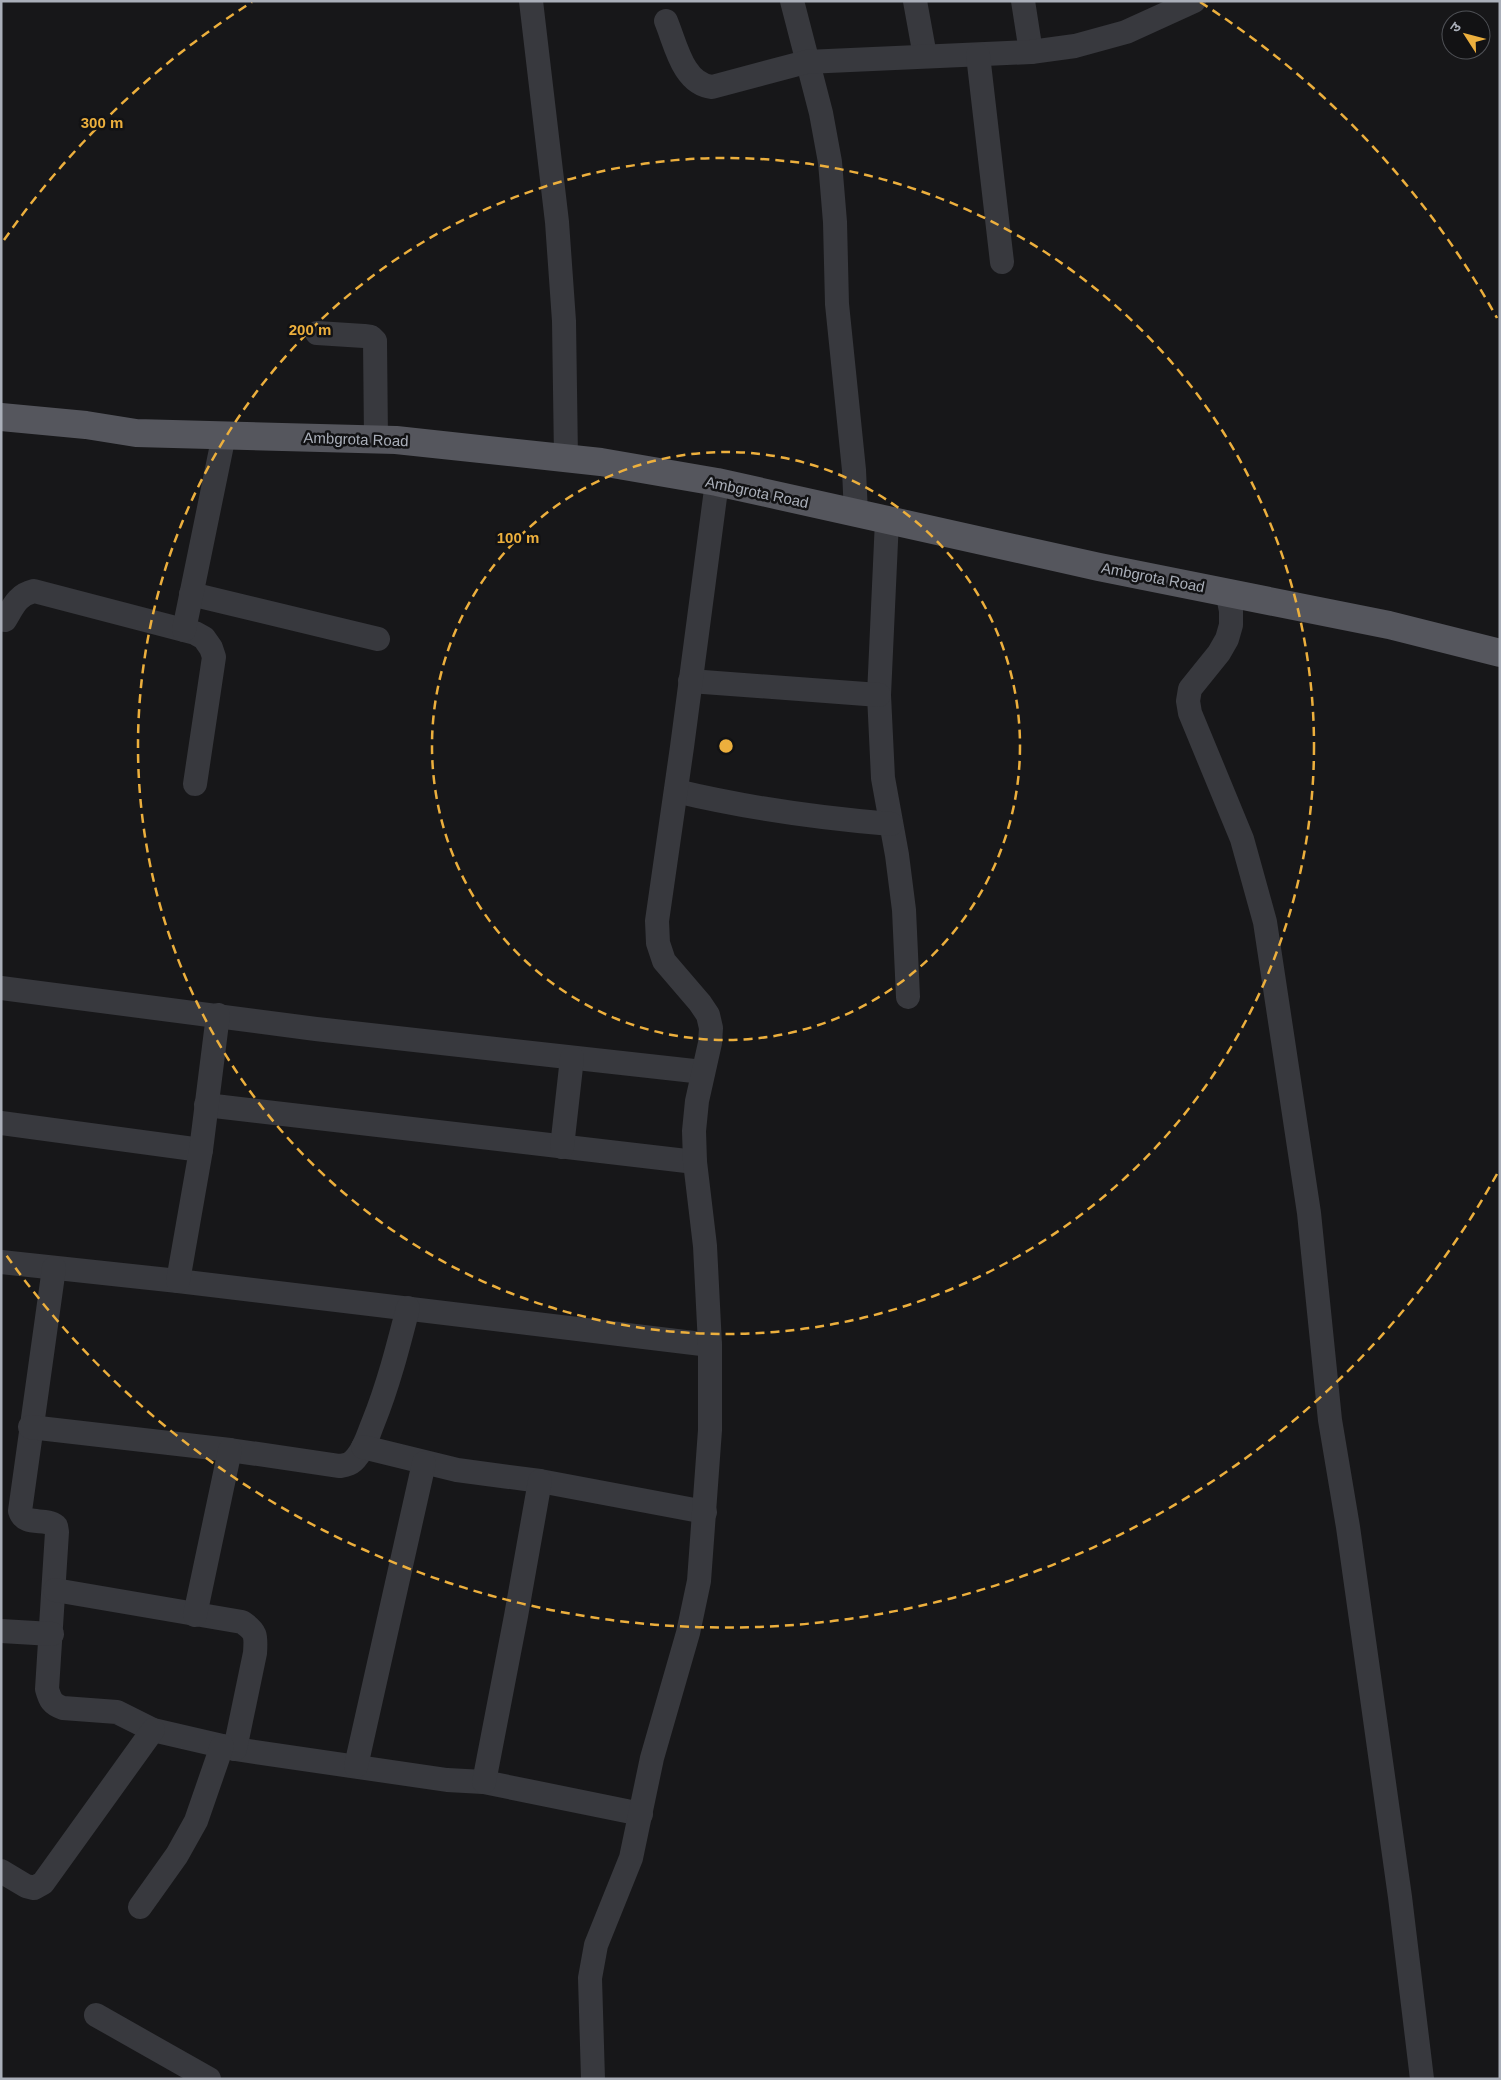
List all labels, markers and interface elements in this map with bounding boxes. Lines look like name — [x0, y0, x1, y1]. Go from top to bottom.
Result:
north arrow — [1441, 10, 1491, 60]
text: उ — [1447, 19, 1465, 35]
text: 300 m — [81, 114, 123, 131]
text: 200 m — [289, 321, 331, 338]
street label: Ambgrota Road — [303, 429, 409, 449]
street label: Ambgrota Road — [704, 473, 810, 511]
text: 100 m — [497, 529, 539, 546]
street label: Ambgrota Road — [1100, 559, 1206, 595]
centre of rings — [717, 737, 735, 755]

